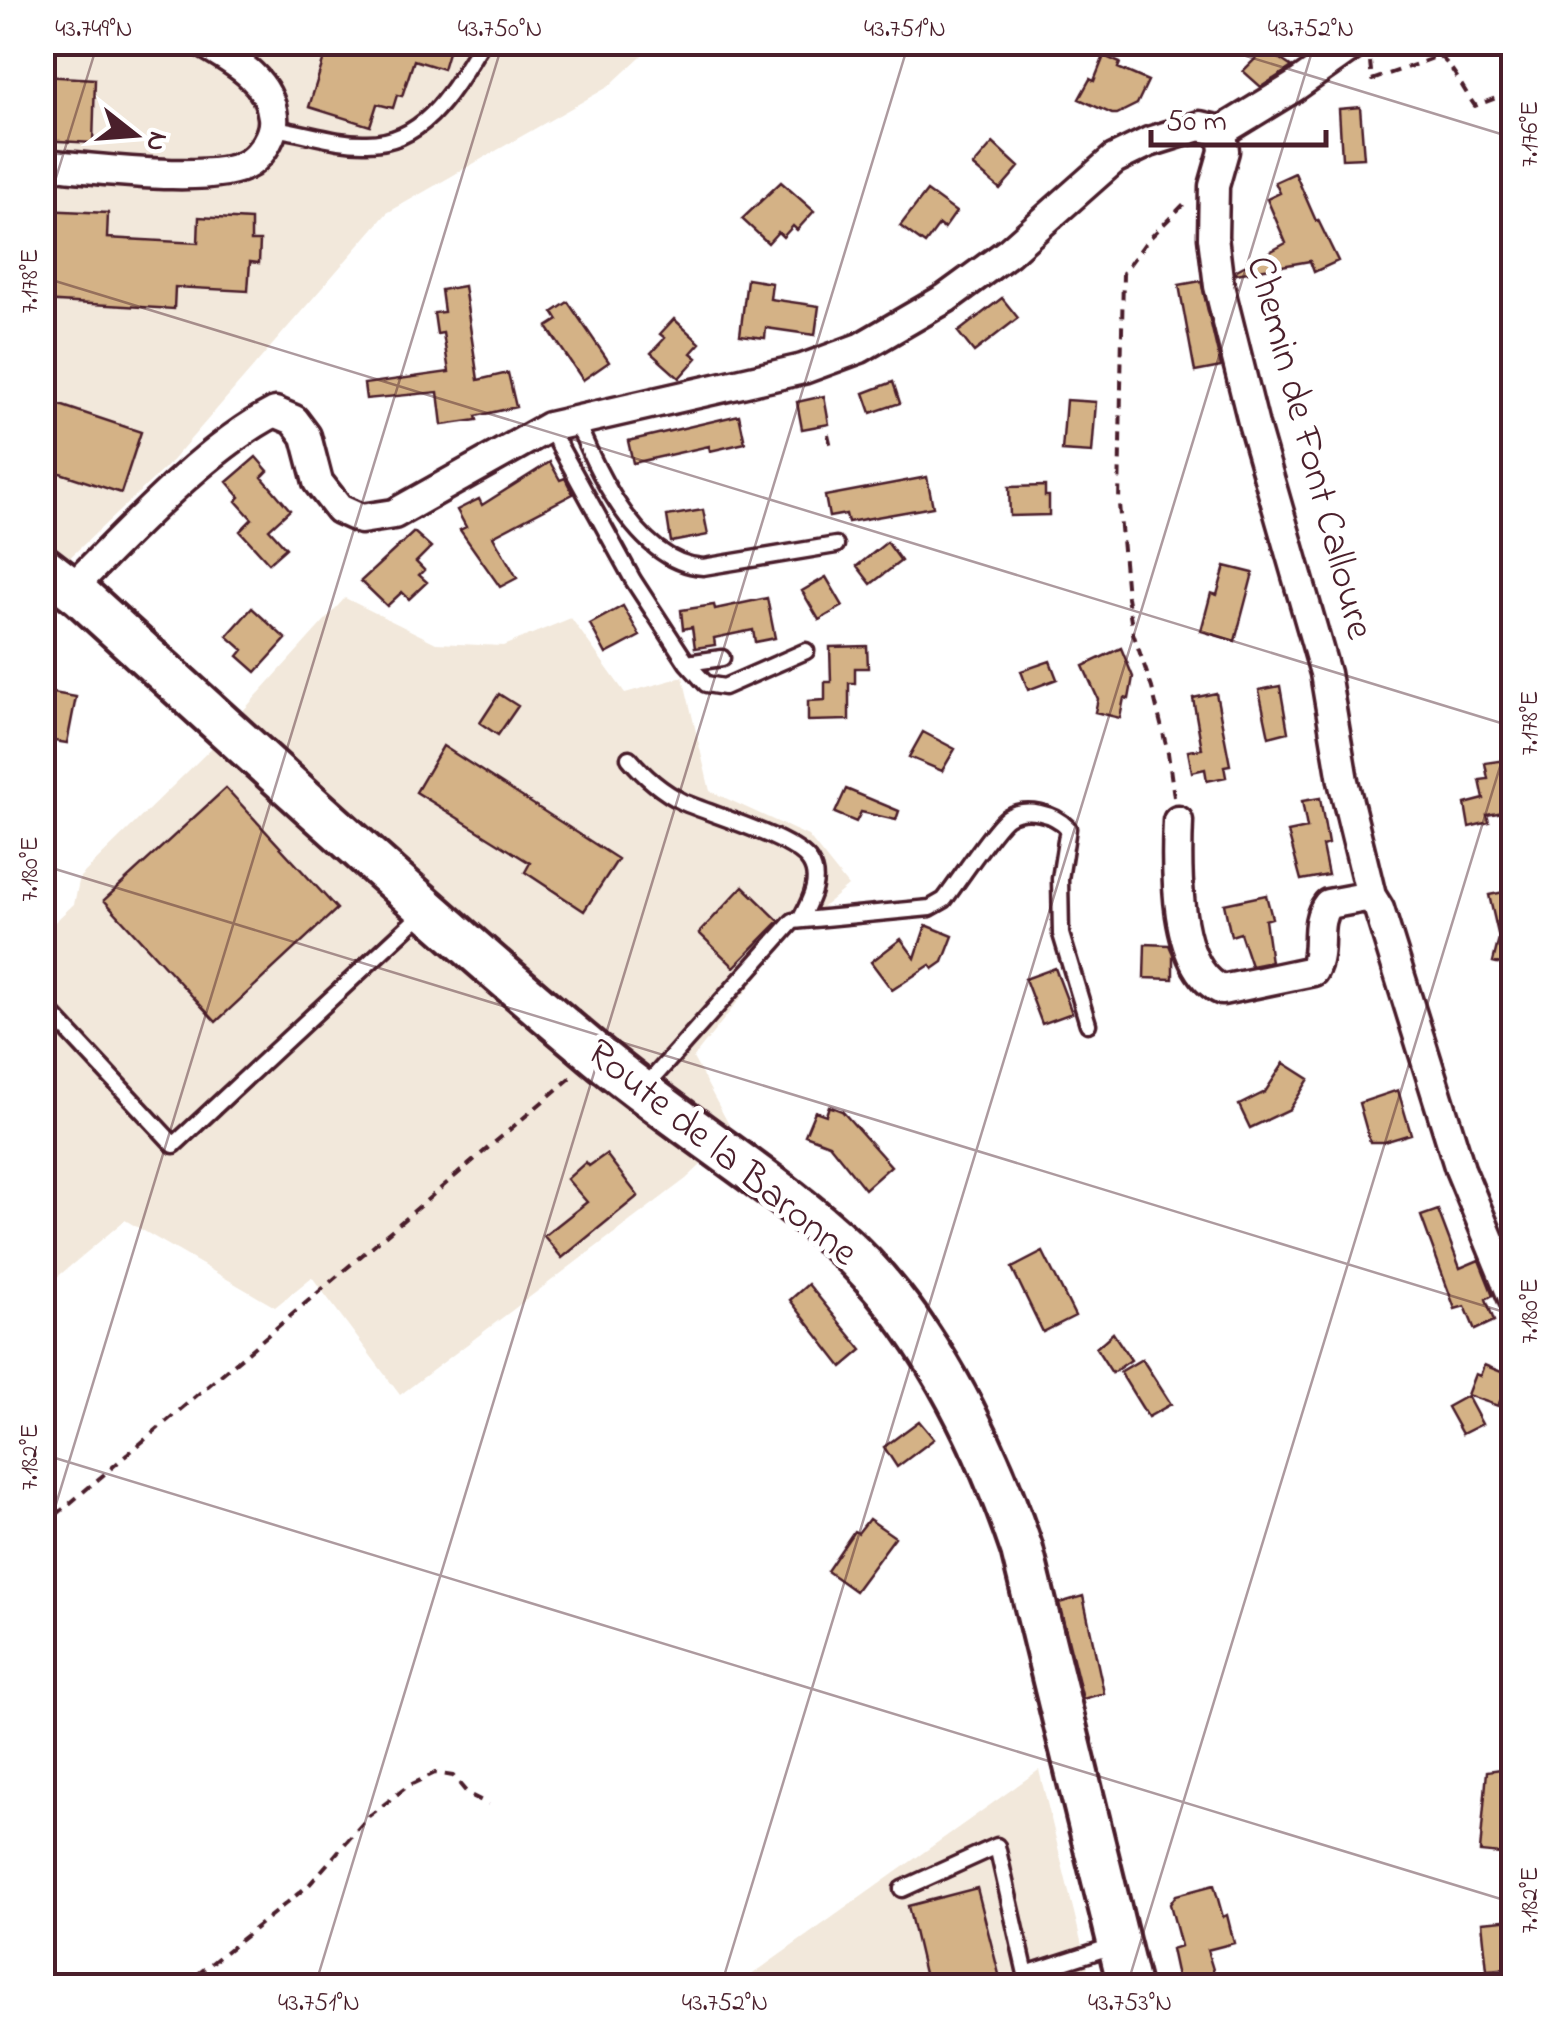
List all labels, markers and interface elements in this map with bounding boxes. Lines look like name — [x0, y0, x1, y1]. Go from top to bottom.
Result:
text: 43.749°N — [55, 12, 133, 48]
text: 43.750°N — [458, 12, 542, 48]
text: 43.751°N — [864, 12, 946, 48]
text: 43.752°N — [1268, 12, 1354, 48]
north arrow — [85, 85, 185, 185]
scale bar — [1151, 85, 1326, 147]
text: 50 m — [1166, 101, 1227, 145]
text: 7.176°E — [1513, 101, 1549, 167]
text: N — [133, 126, 178, 156]
text: 7.178°E — [13, 249, 49, 313]
street label: Chemin de Font Calloure — [1228, 250, 1388, 646]
text: 7.178°E — [1513, 691, 1549, 755]
text: 7.180°E — [13, 836, 49, 902]
street label: Route de la Baronne — [572, 1026, 870, 1282]
text: 7.180°E — [1513, 1278, 1549, 1344]
text: 7.182°E — [13, 1423, 49, 1491]
text: 7.182°E — [1513, 1866, 1549, 1934]
text: 43.751°N — [278, 1986, 360, 2022]
text: 43.752°N — [682, 1986, 768, 2022]
text: 43.753°N — [1088, 1986, 1172, 2022]

